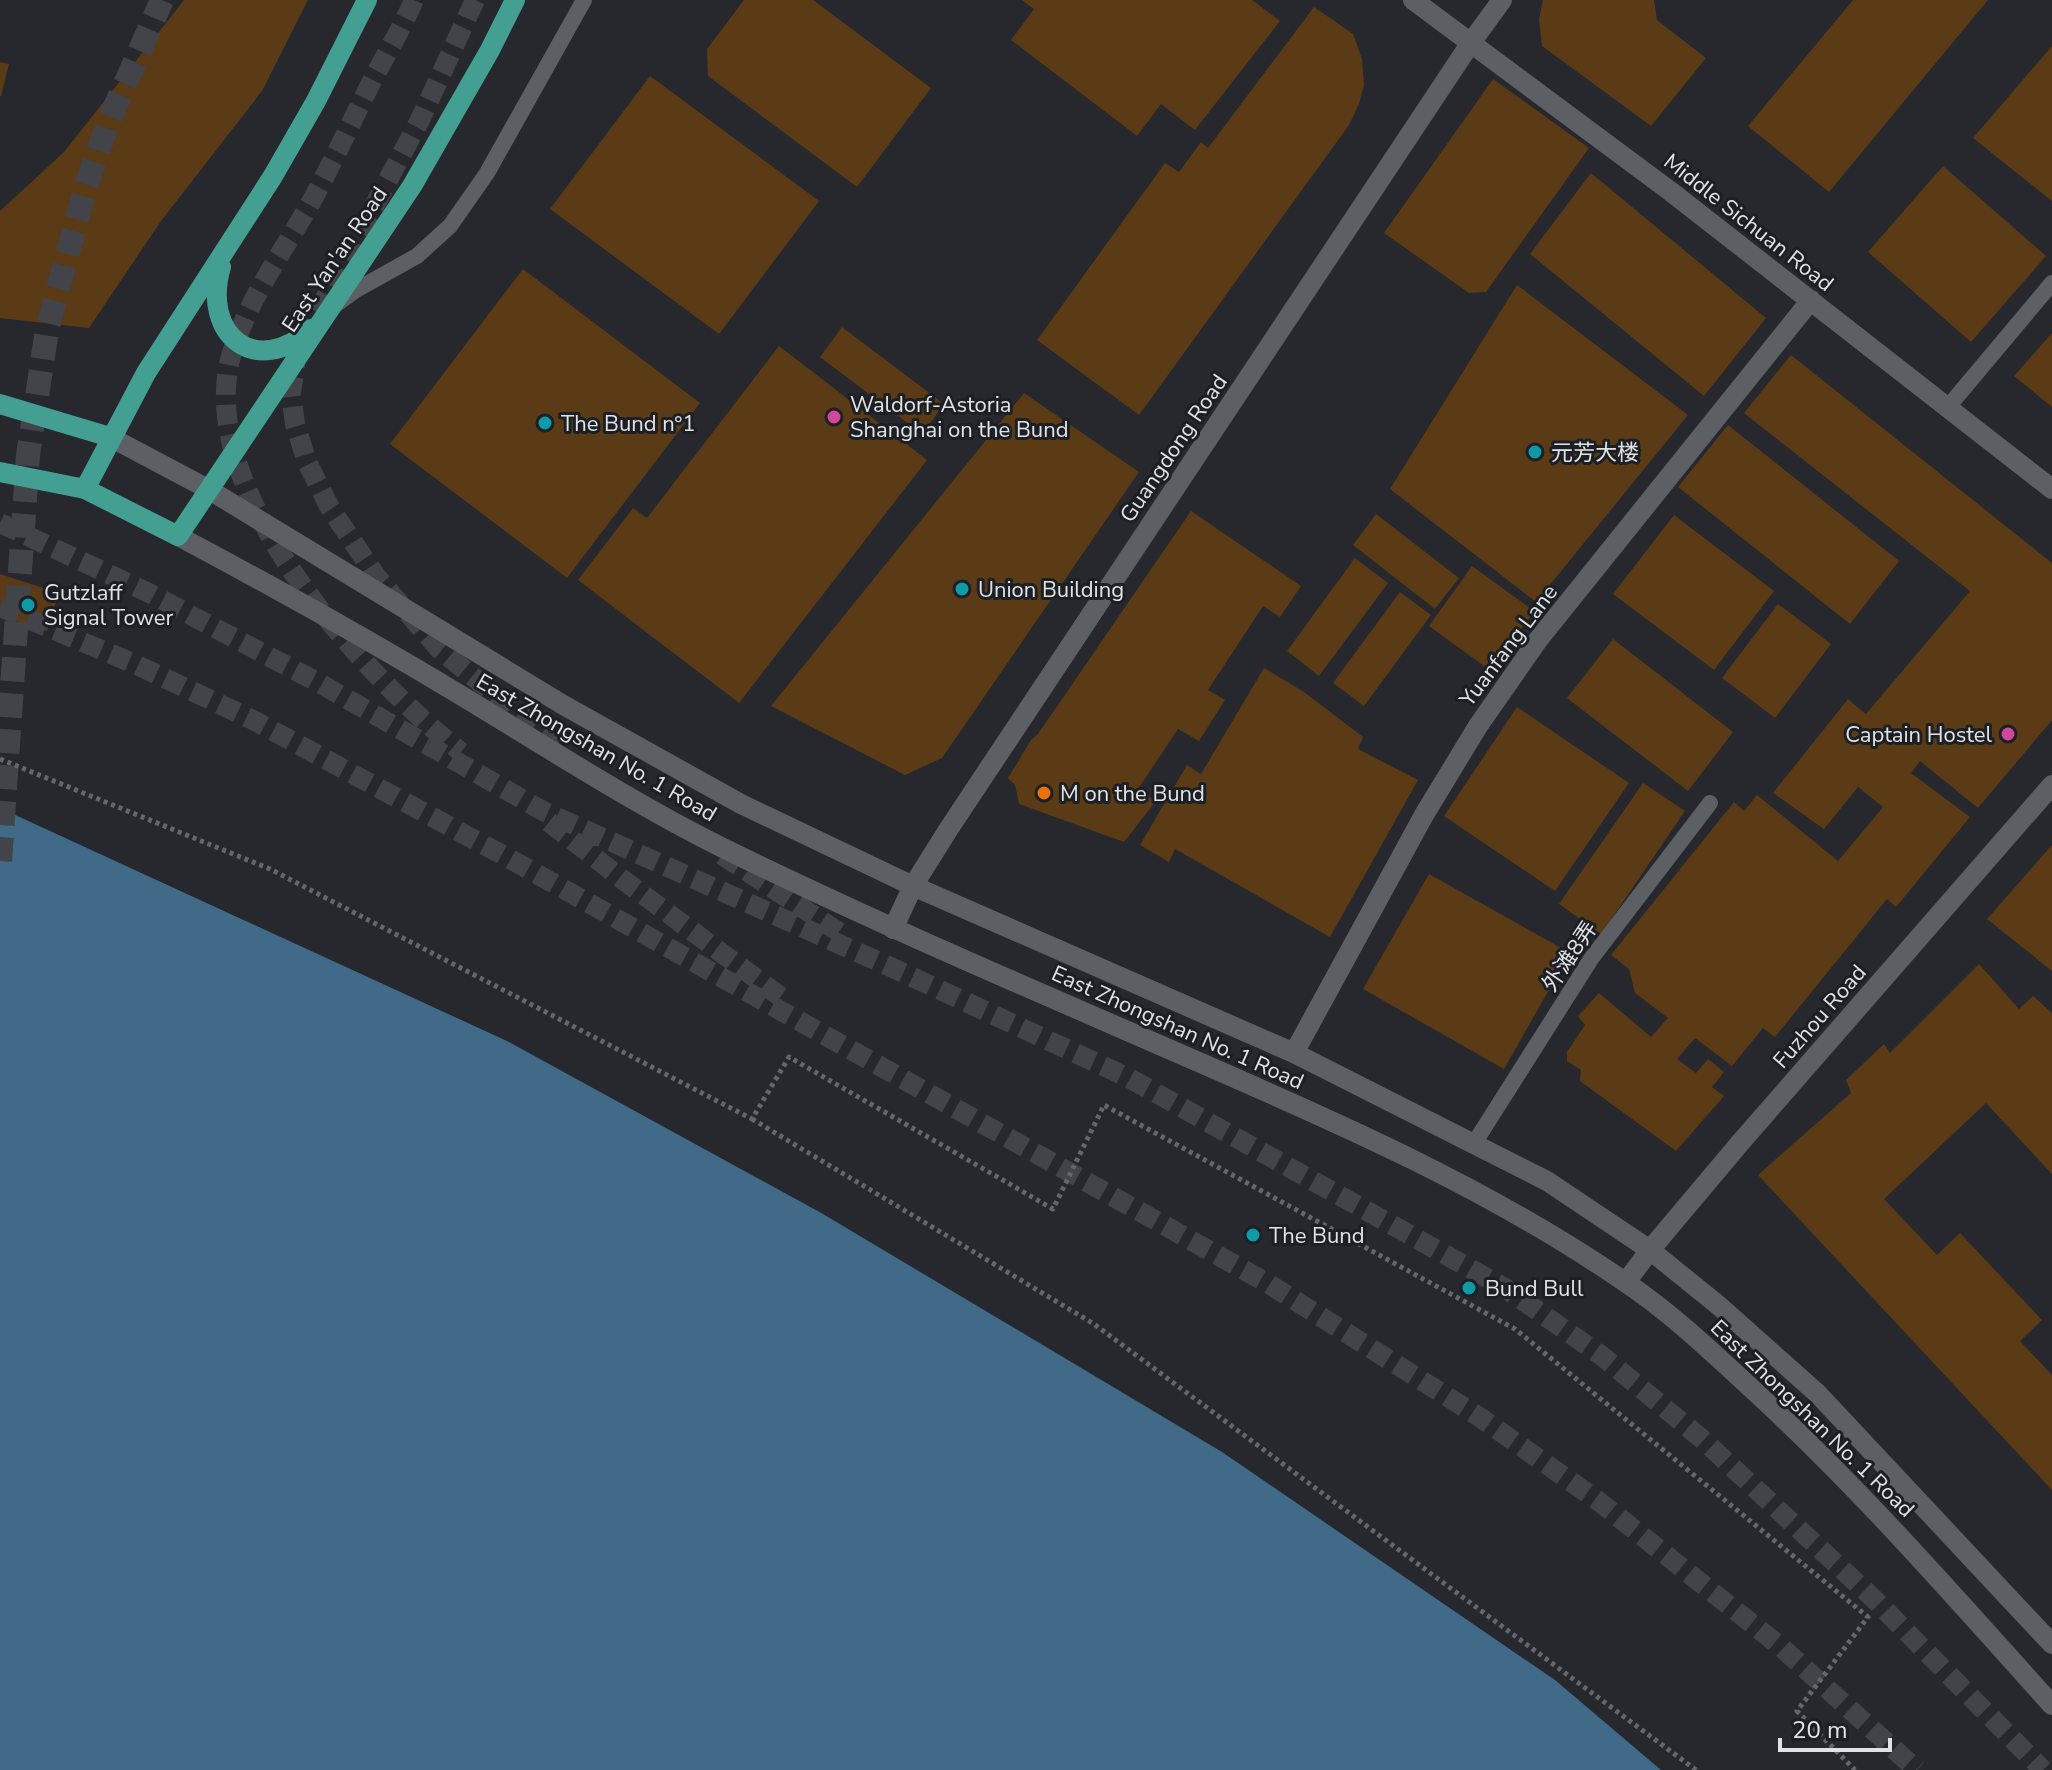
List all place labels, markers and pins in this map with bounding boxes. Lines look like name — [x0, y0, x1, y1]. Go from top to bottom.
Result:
place label: Waldorf-Astoria Shanghai on the Bund — [850, 390, 1068, 445]
marker: Waldorf-Astoria Shanghai on the Bund — [825, 408, 843, 426]
place label: The Bund n°1 — [561, 409, 696, 439]
marker: The Bund n°1 — [536, 414, 554, 432]
place label: 元芳大楼 — [1551, 438, 1639, 468]
marker: 元芳大楼 — [1526, 443, 1544, 461]
place label: Union Building — [978, 575, 1124, 605]
place label: Gutzlaff Signal Tower — [44, 578, 174, 633]
marker: Union Building — [953, 580, 971, 598]
marker: Gutzlaff Signal Tower — [19, 596, 37, 614]
place label: Captain Hostel — [1845, 720, 1992, 750]
marker: Captain Hostel — [1999, 725, 2017, 743]
place label: M on the Bund — [1060, 779, 1205, 809]
marker: M on the Bund — [1035, 784, 1053, 802]
place label: The Bund — [1269, 1221, 1365, 1251]
marker: The Bund — [1244, 1226, 1262, 1244]
place label: Bund Bull — [1485, 1274, 1584, 1304]
marker: Bund Bull — [1460, 1279, 1478, 1297]

